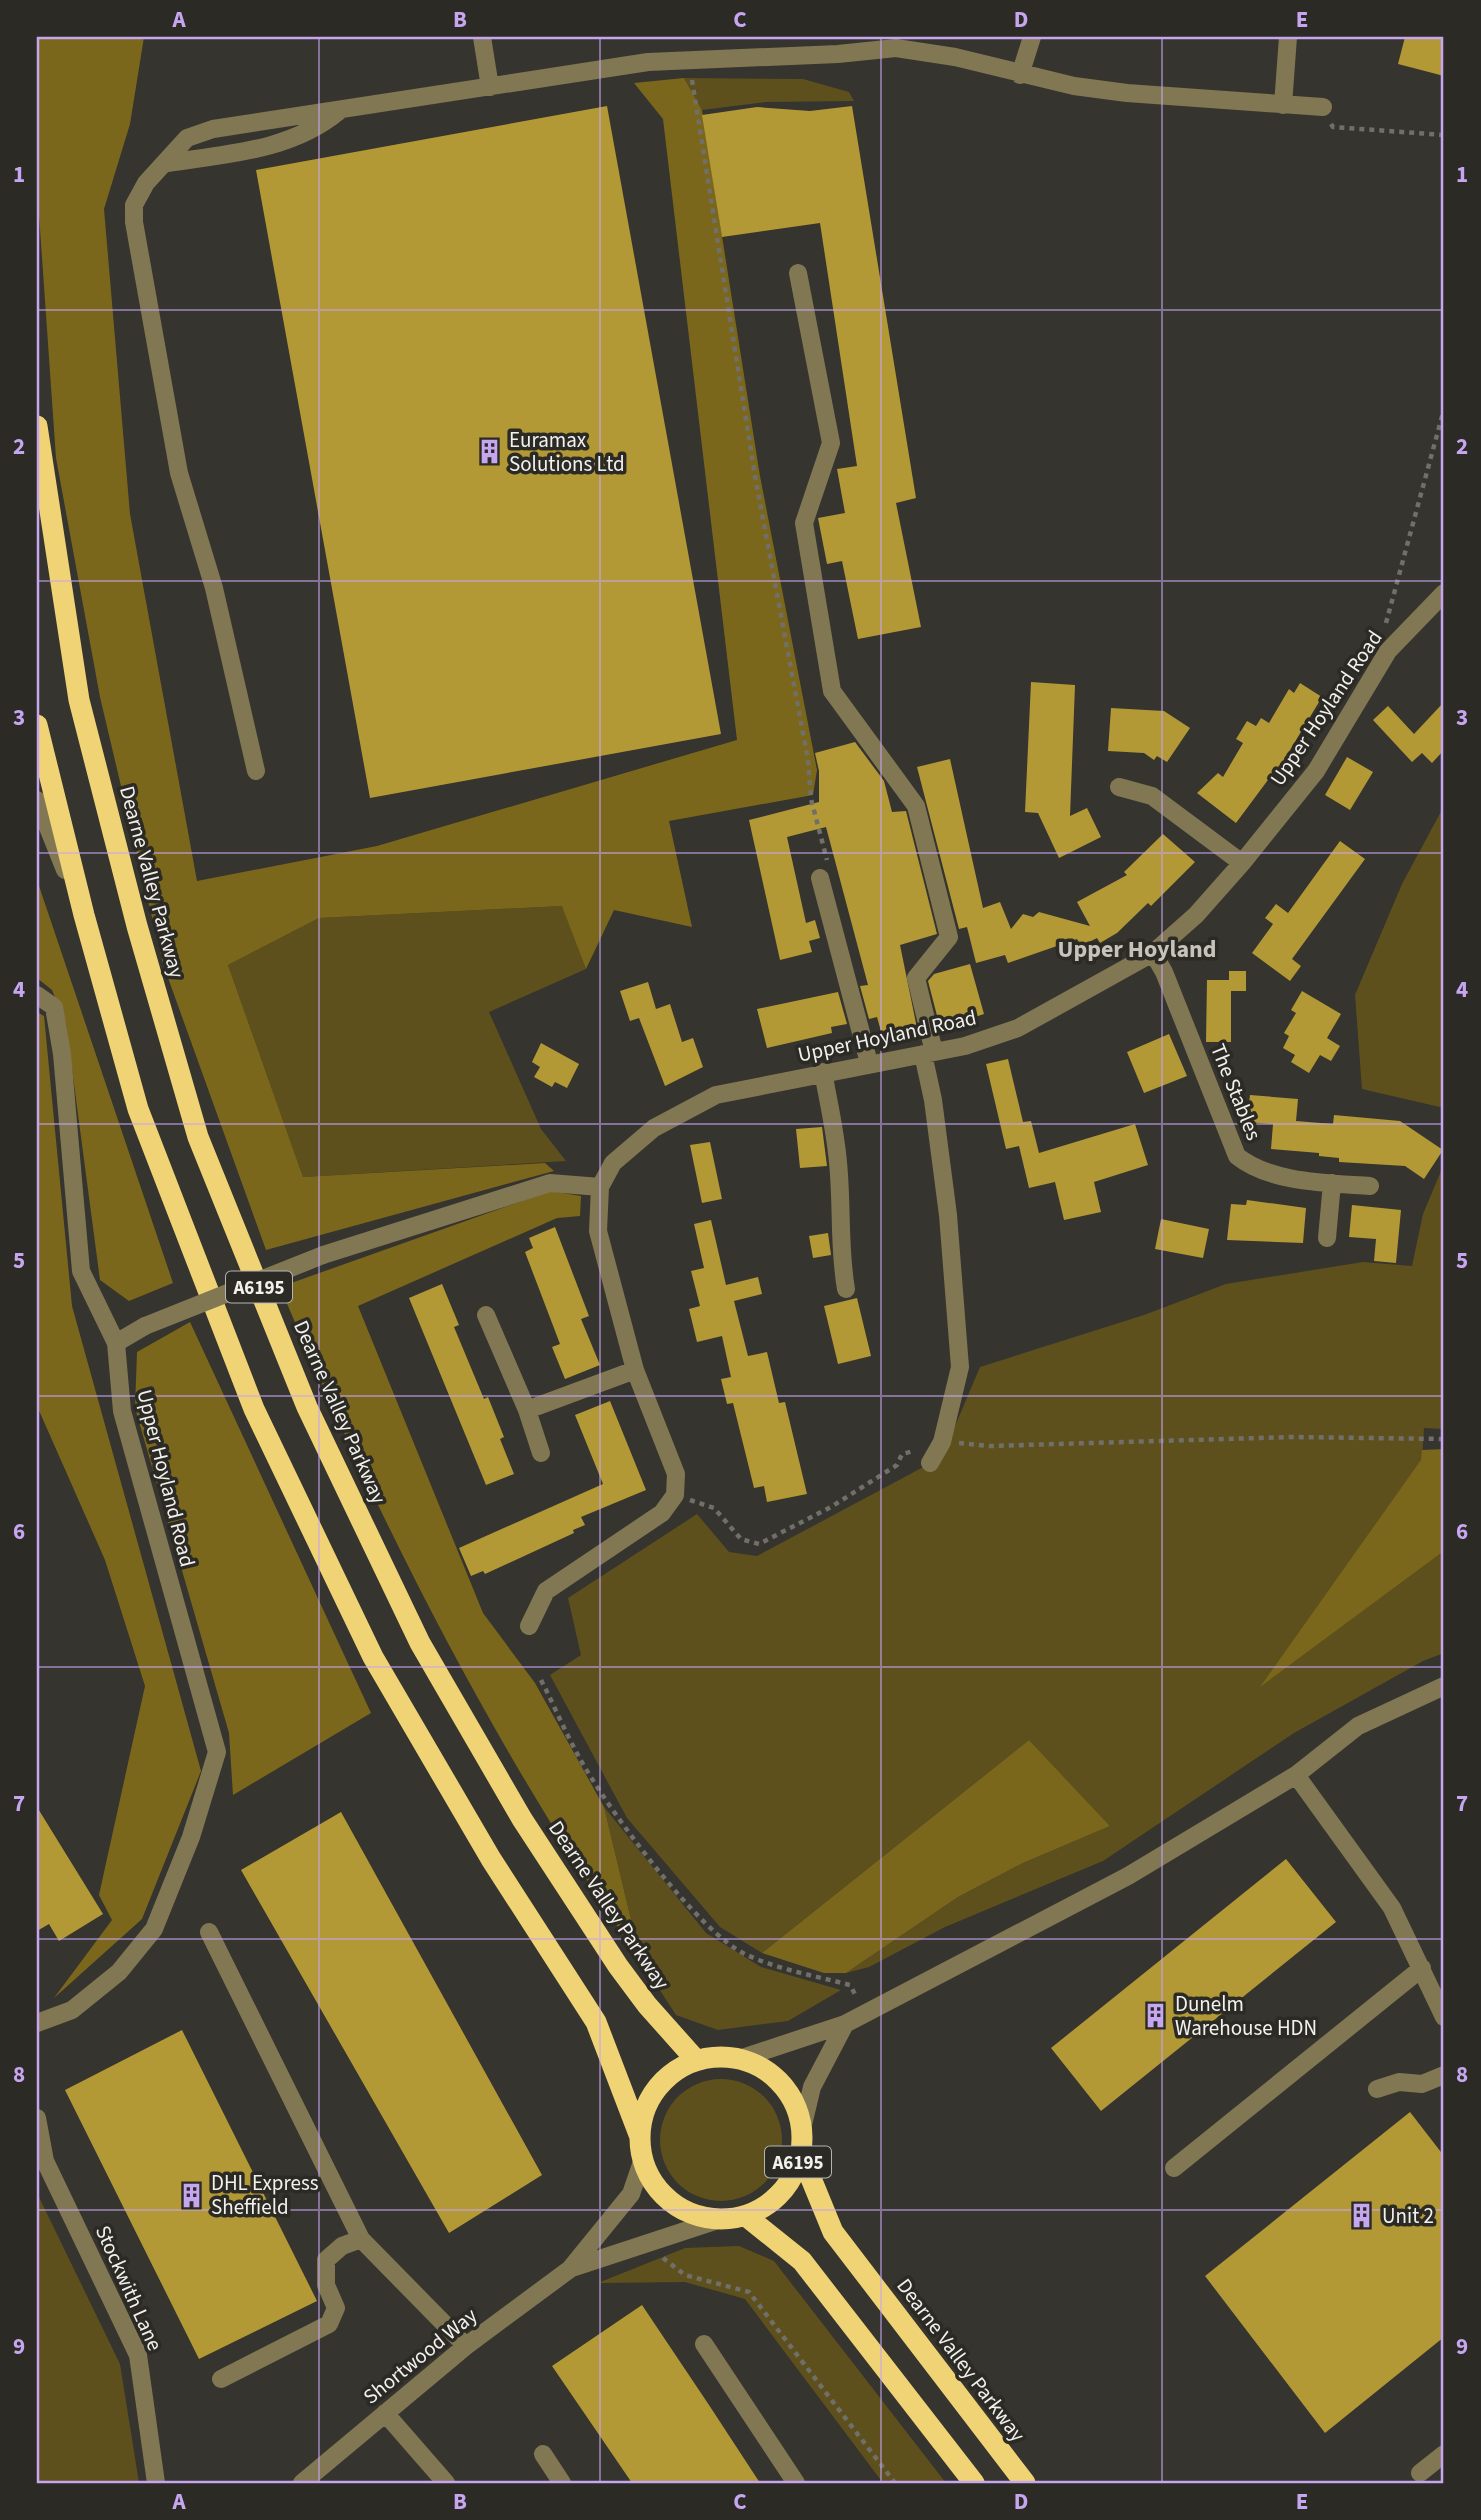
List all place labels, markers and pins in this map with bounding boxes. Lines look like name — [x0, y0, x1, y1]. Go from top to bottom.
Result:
place label: Euramax Solutions Ltd — [509, 425, 625, 479]
building icon: Euramax Solutions Ltd — [475, 438, 503, 466]
place label: Dunelm Warehouse HDN — [1175, 1989, 1317, 2043]
building icon: Dunelm Warehouse HDN — [1141, 2002, 1169, 2030]
place label: DHL Express Sheffield — [211, 2168, 319, 2222]
building icon: DHL Express Sheffield — [177, 2181, 205, 2209]
place label: Unit 2 — [1382, 2201, 1434, 2231]
building icon: Unit 2 — [1348, 2202, 1376, 2230]

